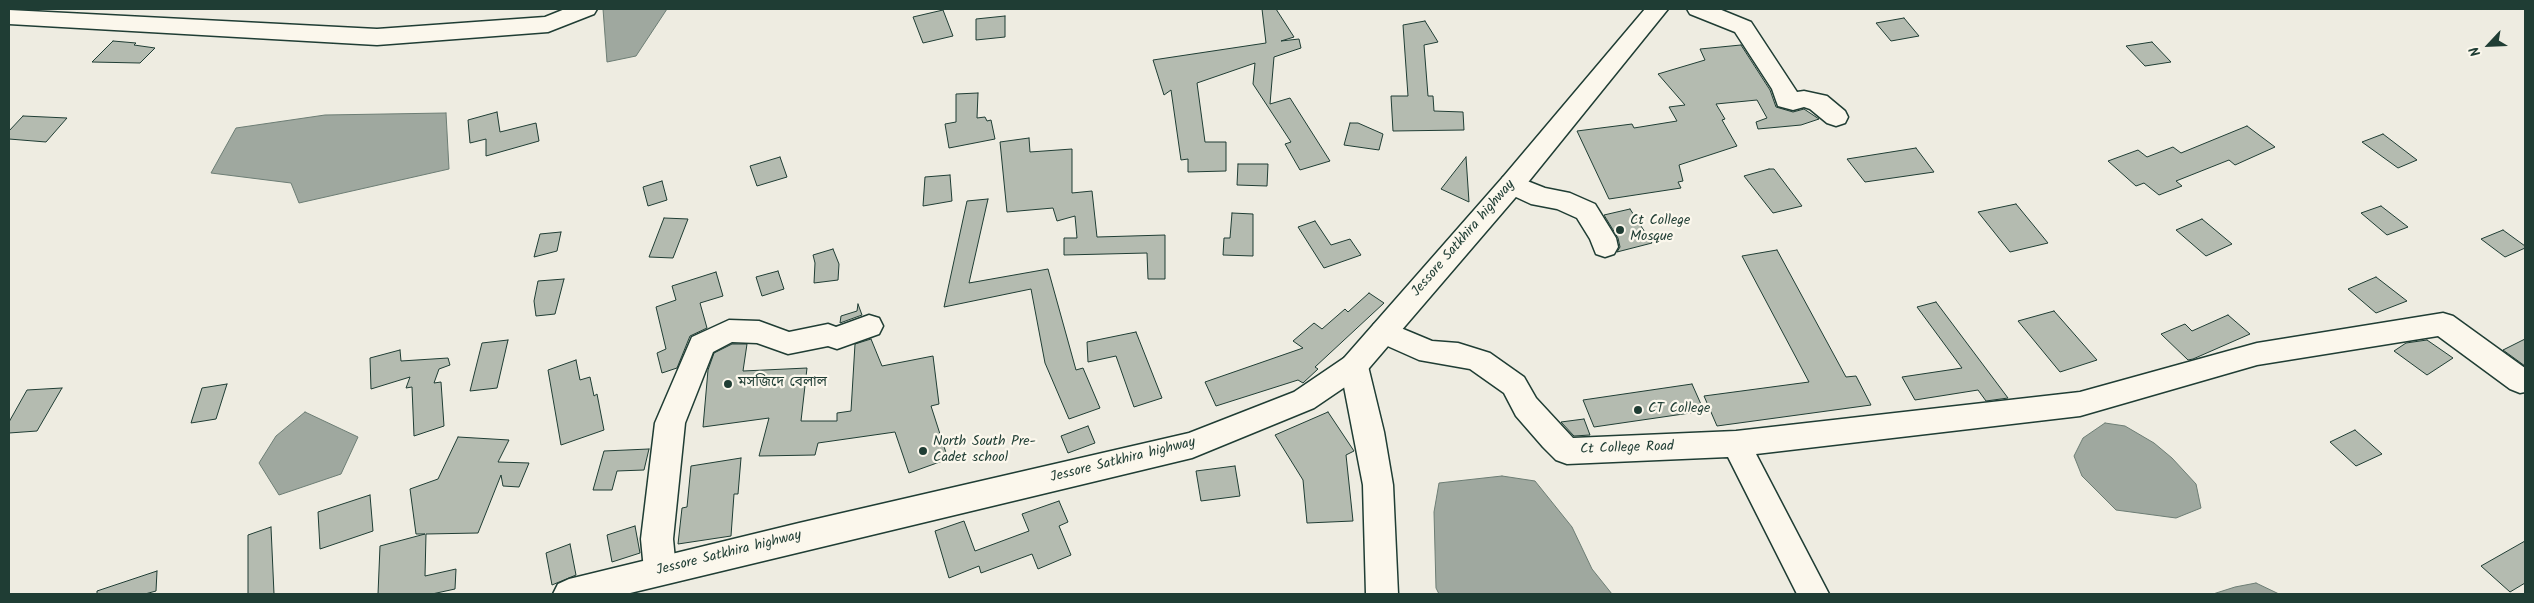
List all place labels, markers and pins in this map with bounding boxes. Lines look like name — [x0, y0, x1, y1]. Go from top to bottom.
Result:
place label: Ct College Mosque — [1630, 214, 1690, 246]
marker: Ct College Mosque — [1614, 224, 1626, 236]
place label: মসজিদে বেলাল — [738, 376, 827, 392]
marker: মসজিদে বেলাল — [722, 378, 734, 390]
place label: CT College — [1648, 402, 1710, 418]
marker: CT College — [1632, 404, 1644, 416]
place label: North South Pre- Cadet school — [933, 435, 1036, 468]
marker: North South Pre- Cadet school — [917, 445, 929, 457]

